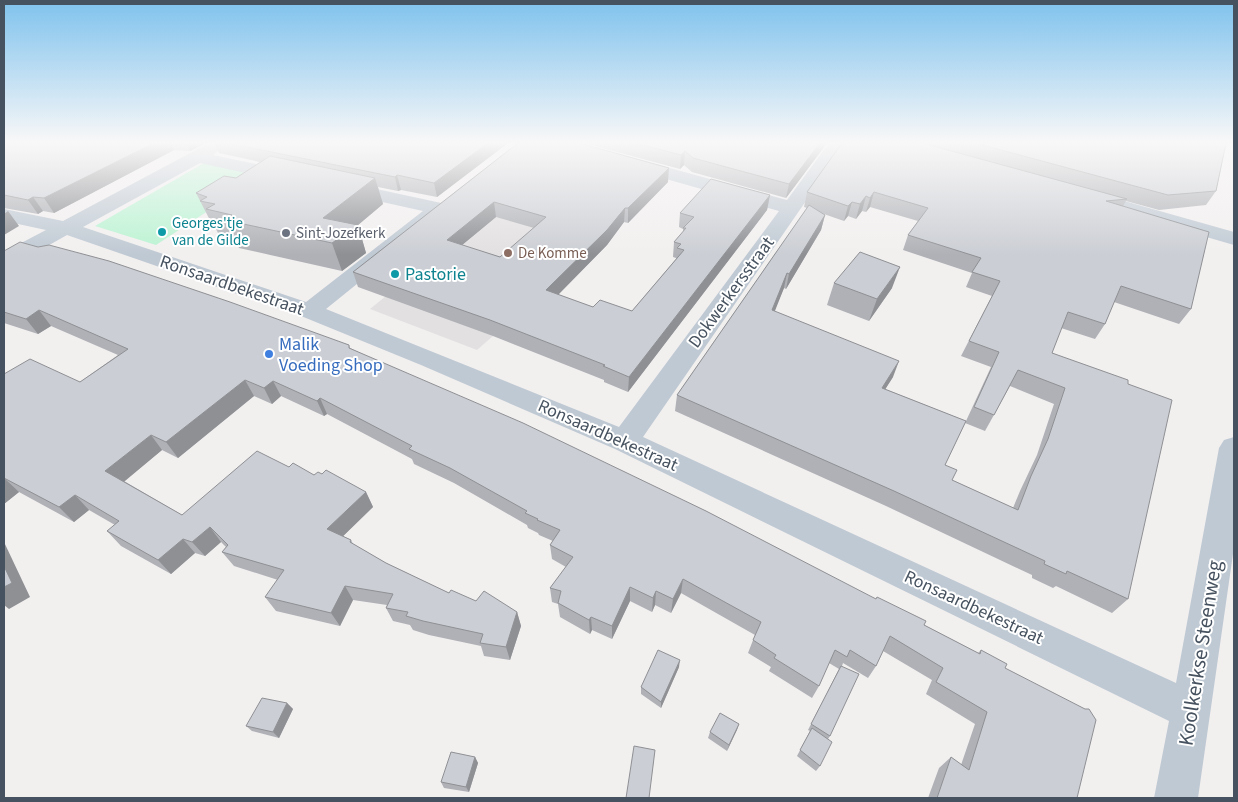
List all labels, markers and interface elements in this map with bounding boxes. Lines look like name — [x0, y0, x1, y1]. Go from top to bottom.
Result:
place label: Georges'tje van de Gilde — [172, 213, 249, 251]
place label: Sint-Jozefkerk — [296, 223, 386, 244]
marker: Georges'tje van de Gilde — [156, 226, 168, 238]
marker: Sint-Jozefkerk — [280, 227, 292, 239]
street label: Dokwerkersstraat — [682, 232, 780, 353]
place label: De Komme — [518, 243, 587, 264]
marker: De Komme — [502, 247, 514, 259]
street label: Ronsaardbekestraat — [156, 249, 307, 322]
place label: Pastorie — [405, 262, 466, 287]
marker: Pastorie — [389, 268, 401, 280]
place label: Malik Voeding Shop — [279, 332, 383, 378]
marker: Malik Voeding Shop — [263, 348, 275, 360]
street label: Ronsaardbekestraat — [534, 393, 682, 478]
street label: Koolkerkse Steenweg — [1171, 558, 1230, 748]
street label: Ronsaardbekestraat — [900, 564, 1047, 651]

